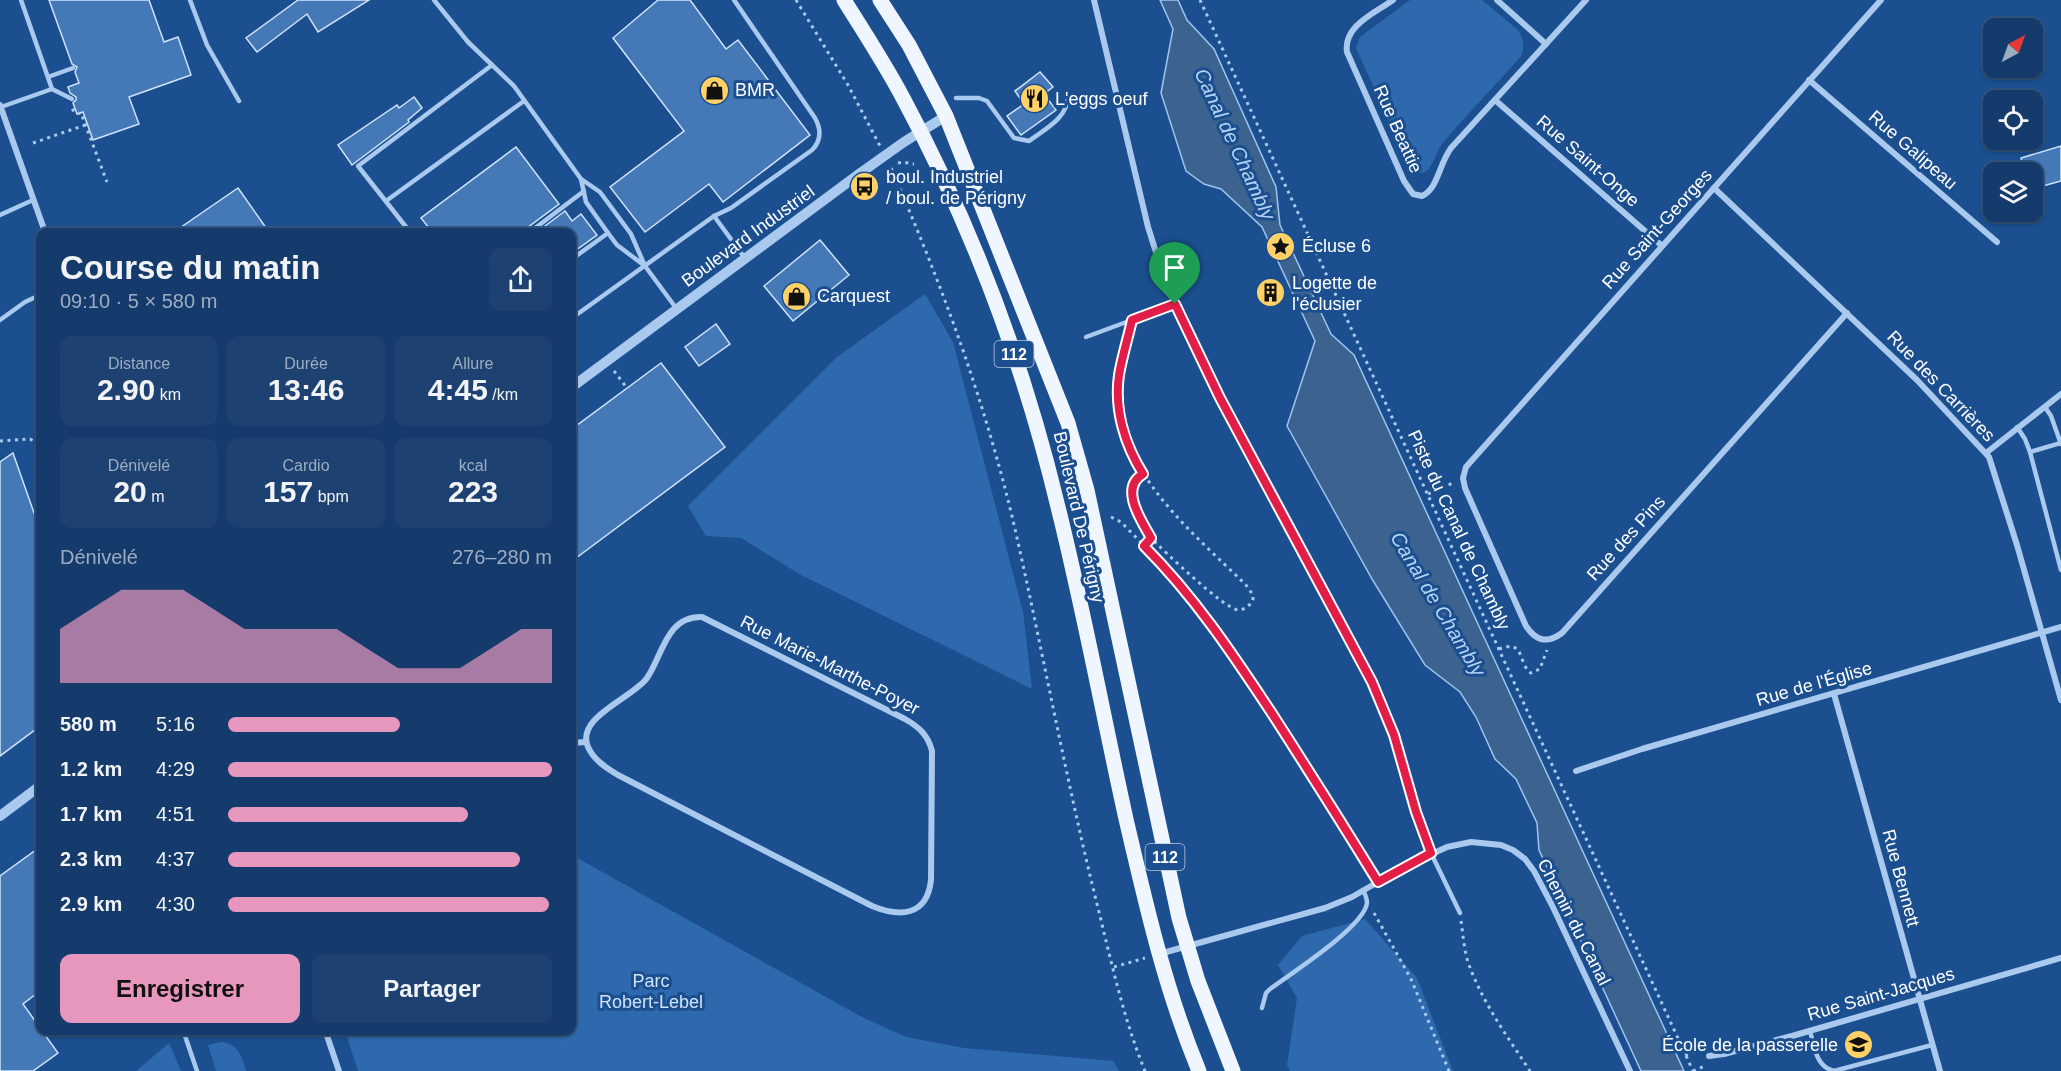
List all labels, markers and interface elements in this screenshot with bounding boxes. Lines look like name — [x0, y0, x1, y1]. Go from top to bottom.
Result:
north arrow — [1983, 18, 2043, 78]
map controls — [1983, 18, 2043, 222]
water label: Canal de Chambly — [1190, 65, 1280, 224]
shop icon: BMR — [698, 74, 730, 106]
place label: BMR — [735, 80, 775, 100]
street label: Rue Beattie — [1370, 82, 1426, 176]
restaurant icon: L'eggs oeuf — [1018, 83, 1050, 115]
place label: L'eggs oeuf — [1055, 89, 1149, 109]
button: locate — [1983, 90, 2043, 150]
street label: Rue Galipeau — [1865, 106, 1961, 194]
street label: Rue Saint-Onge — [1533, 111, 1643, 211]
button: layers — [1983, 162, 2043, 222]
street label: Rue Saint-Georges — [1598, 165, 1716, 293]
place label: boul. Industriel / boul. de Périgny — [886, 167, 1026, 208]
bus stop icon: boul. Industriel / boul. de Périgny — [849, 171, 881, 203]
street label: Boulevard Industriel — [678, 181, 818, 291]
place icon: Écluse 6 — [1265, 230, 1297, 262]
place label: Écluse 6 — [1302, 236, 1371, 256]
pin — [1149, 242, 1200, 304]
button: share — [489, 248, 552, 311]
text: Course du matin — [60, 249, 320, 286]
icon: arrive — [1158, 251, 1191, 284]
place label: Logette de l'éclusier — [1292, 273, 1377, 314]
building icon: Logette de l'éclusier — [1255, 277, 1287, 309]
shop icon: Carquest — [780, 280, 812, 312]
place label: Carquest — [817, 286, 890, 306]
text: 09:10 · 5 × 580 m — [60, 290, 217, 312]
street label: Rue des Carrières — [1883, 327, 1999, 445]
road number: 112 — [994, 341, 1034, 367]
text: Distance — [108, 355, 170, 372]
text: Durée — [284, 355, 328, 372]
text: Allure — [453, 355, 493, 372]
text: 2.90 — [97, 373, 155, 406]
text: 13:46 — [268, 373, 344, 406]
text: 4:45 — [428, 373, 488, 406]
text: km — [155, 386, 181, 403]
text: /km — [488, 386, 518, 403]
street label: Piste du Canal de Chambly — [1403, 427, 1515, 633]
street label: Boulevard De Périgny — [1050, 429, 1108, 605]
text: Dénivelé — [108, 457, 170, 474]
text: Cardio — [282, 457, 330, 474]
text: kcal — [459, 457, 487, 474]
text: 20 — [113, 475, 147, 508]
text: 157 — [263, 475, 313, 508]
text: 223 — [448, 475, 498, 508]
text: m — [147, 488, 165, 505]
text: bpm — [313, 488, 349, 505]
street label: Rue des Pins — [1583, 492, 1669, 584]
water label: Canal de Chambly — [1385, 527, 1491, 681]
text: Dénivelé — [60, 546, 138, 568]
text: 276–280 m — [452, 546, 552, 568]
street label: Rue Marie-Marthe-Poyer — [737, 611, 923, 719]
street label: Rue de l'Église — [1754, 658, 1874, 710]
text: 580 m — [60, 713, 117, 735]
text: 5:16 — [156, 713, 195, 735]
text: 1.2 km — [60, 758, 122, 780]
text: 4:29 — [156, 758, 195, 780]
text: 1.7 km — [60, 803, 122, 825]
text: 4:51 — [156, 803, 195, 825]
street label: Rue Bennett — [1878, 827, 1924, 929]
road number: 112 — [1146, 844, 1184, 870]
text: 2.3 km — [60, 848, 122, 870]
text: 4:37 — [156, 848, 195, 870]
street label: Chemin du Canal — [1534, 856, 1614, 988]
text: 2.9 km — [60, 893, 122, 915]
text: 4:30 — [156, 893, 195, 915]
button: Enregistrer — [60, 954, 300, 1023]
button: Partager — [312, 954, 552, 1023]
street label: Rue Saint-Jacques — [1805, 963, 1957, 1025]
park label: Parc Robert-Lebel — [599, 971, 703, 1012]
school or university icon: École de la passerelle — [1843, 1029, 1875, 1061]
place label: École de la passerelle — [1662, 1035, 1838, 1055]

